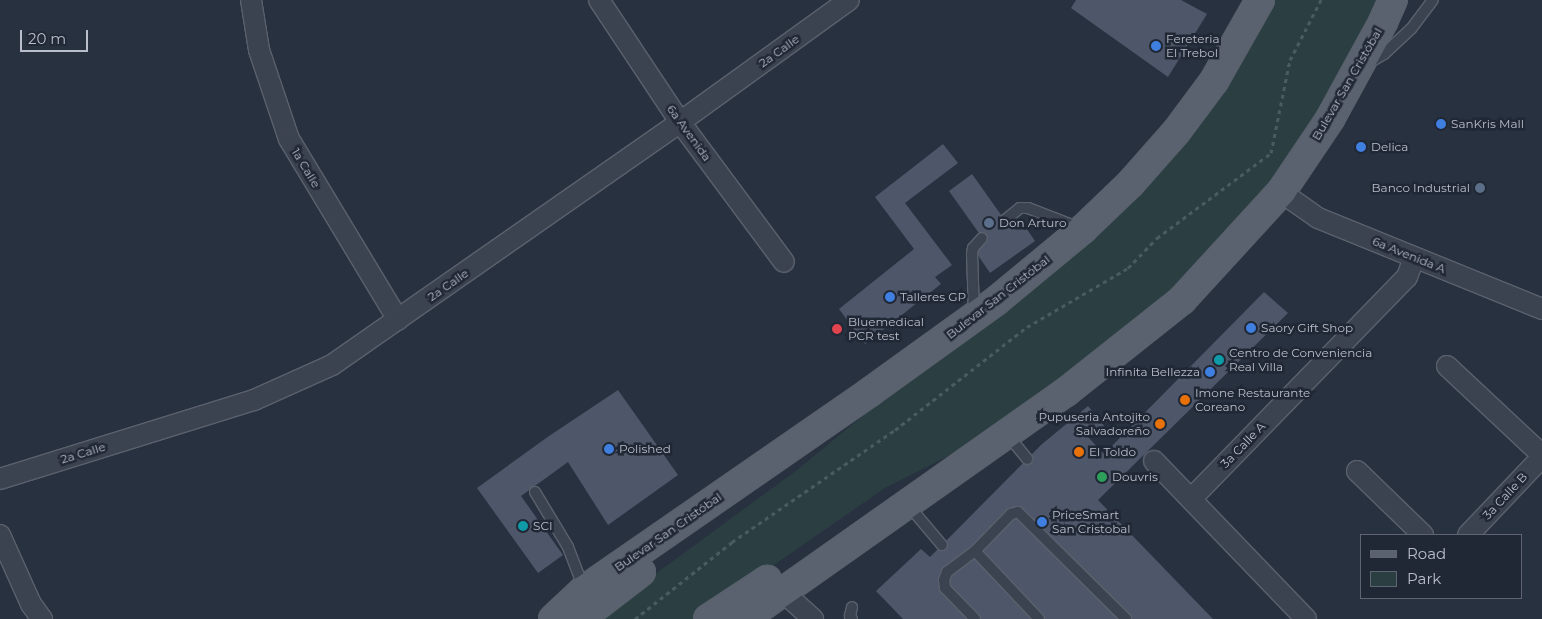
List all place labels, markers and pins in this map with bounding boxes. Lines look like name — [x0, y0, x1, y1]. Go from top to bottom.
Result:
place label: Fereteria El Trebol — [1166, 32, 1219, 60]
marker: Fereteria El Trebol — [1150, 40, 1162, 52]
place label: SanKris Mall — [1451, 117, 1524, 131]
marker: SanKris Mall — [1435, 118, 1447, 130]
place label: Delica — [1371, 140, 1408, 154]
marker: Delica — [1355, 141, 1367, 153]
place label: Banco Industrial — [1372, 181, 1470, 195]
marker: Banco Industrial — [1474, 182, 1486, 194]
place label: Don Arturo — [999, 216, 1066, 230]
marker: Don Arturo — [983, 217, 995, 229]
place label: Talleres GP — [900, 290, 966, 304]
marker: Talleres GP — [884, 291, 896, 303]
place label: Bluemedical PCR test — [848, 315, 924, 343]
place label: Saory Gift Shop — [1261, 321, 1353, 335]
marker: Bluemedical PCR test — [830, 322, 844, 336]
marker: Saory Gift Shop — [1245, 322, 1257, 334]
place label: Centro de Conveniencia Real Villa — [1229, 346, 1372, 374]
marker: Centro de Conveniencia Real Villa — [1213, 354, 1225, 366]
place label: Infinita Bellezza — [1106, 365, 1200, 379]
marker: Infinita Bellezza — [1204, 366, 1216, 378]
place label: Imone Restaurante Coreano — [1195, 386, 1310, 414]
marker: Imone Restaurante Coreano — [1179, 394, 1191, 406]
place label: Pupuseria Antojito Salvadoreño — [1038, 410, 1150, 438]
marker: Pupuseria Antojito Salvadoreño — [1154, 418, 1166, 430]
place label: Polished — [619, 442, 671, 456]
marker: Polished — [603, 443, 615, 455]
place label: El Toldo — [1089, 445, 1136, 459]
marker: El Toldo — [1073, 446, 1085, 458]
place label: Douvris — [1112, 470, 1158, 484]
marker: Douvris — [1096, 471, 1108, 483]
place label: PriceSmart San Cristobal — [1052, 508, 1131, 536]
marker: PriceSmart San Cristobal — [1036, 516, 1048, 528]
place label: SCI — [533, 519, 553, 533]
marker: SCI — [517, 520, 529, 532]

